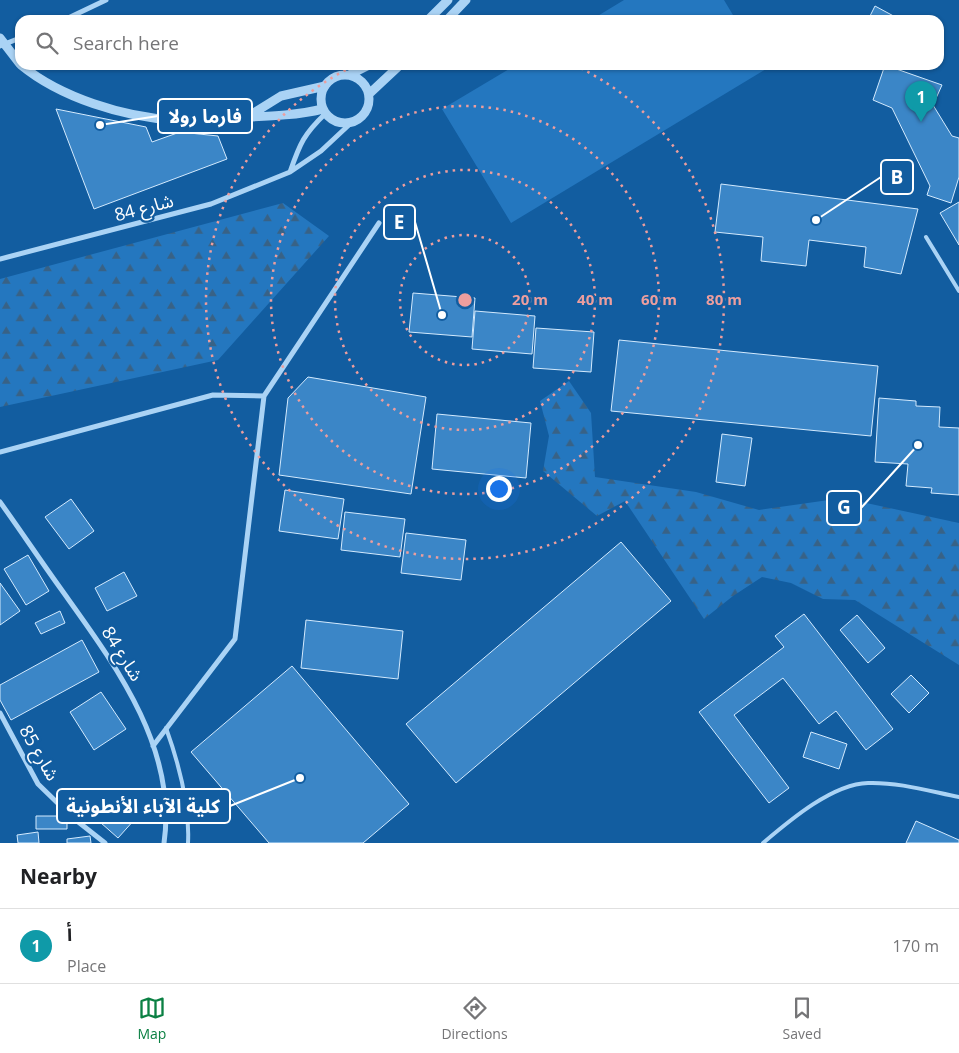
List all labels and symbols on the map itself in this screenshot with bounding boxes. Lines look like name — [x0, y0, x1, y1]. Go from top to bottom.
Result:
pin: 1 — [905, 81, 937, 122]
callout: فارما رولا — [158, 99, 252, 133]
text: فارما رولا — [168, 103, 242, 129]
callout: B — [881, 160, 913, 194]
text: B — [891, 164, 903, 190]
street label: شارع 84 — [111, 188, 177, 229]
callout: E — [384, 205, 415, 239]
text: E — [394, 209, 404, 235]
text: 20 m — [512, 289, 548, 309]
text: 40 m — [577, 289, 613, 309]
text: 60 m — [641, 289, 677, 309]
text: 80 m — [706, 289, 742, 309]
centre of rings — [456, 291, 474, 309]
your location — [486, 476, 512, 502]
callout: G — [827, 491, 861, 525]
text: G — [837, 494, 851, 520]
street label: شارع 84 — [94, 622, 149, 687]
street label: شارع 85 — [12, 720, 65, 786]
callout: كلية الآباء الأنطونية — [57, 789, 230, 823]
text: كلية الآباء الأنطونية — [66, 793, 220, 819]

